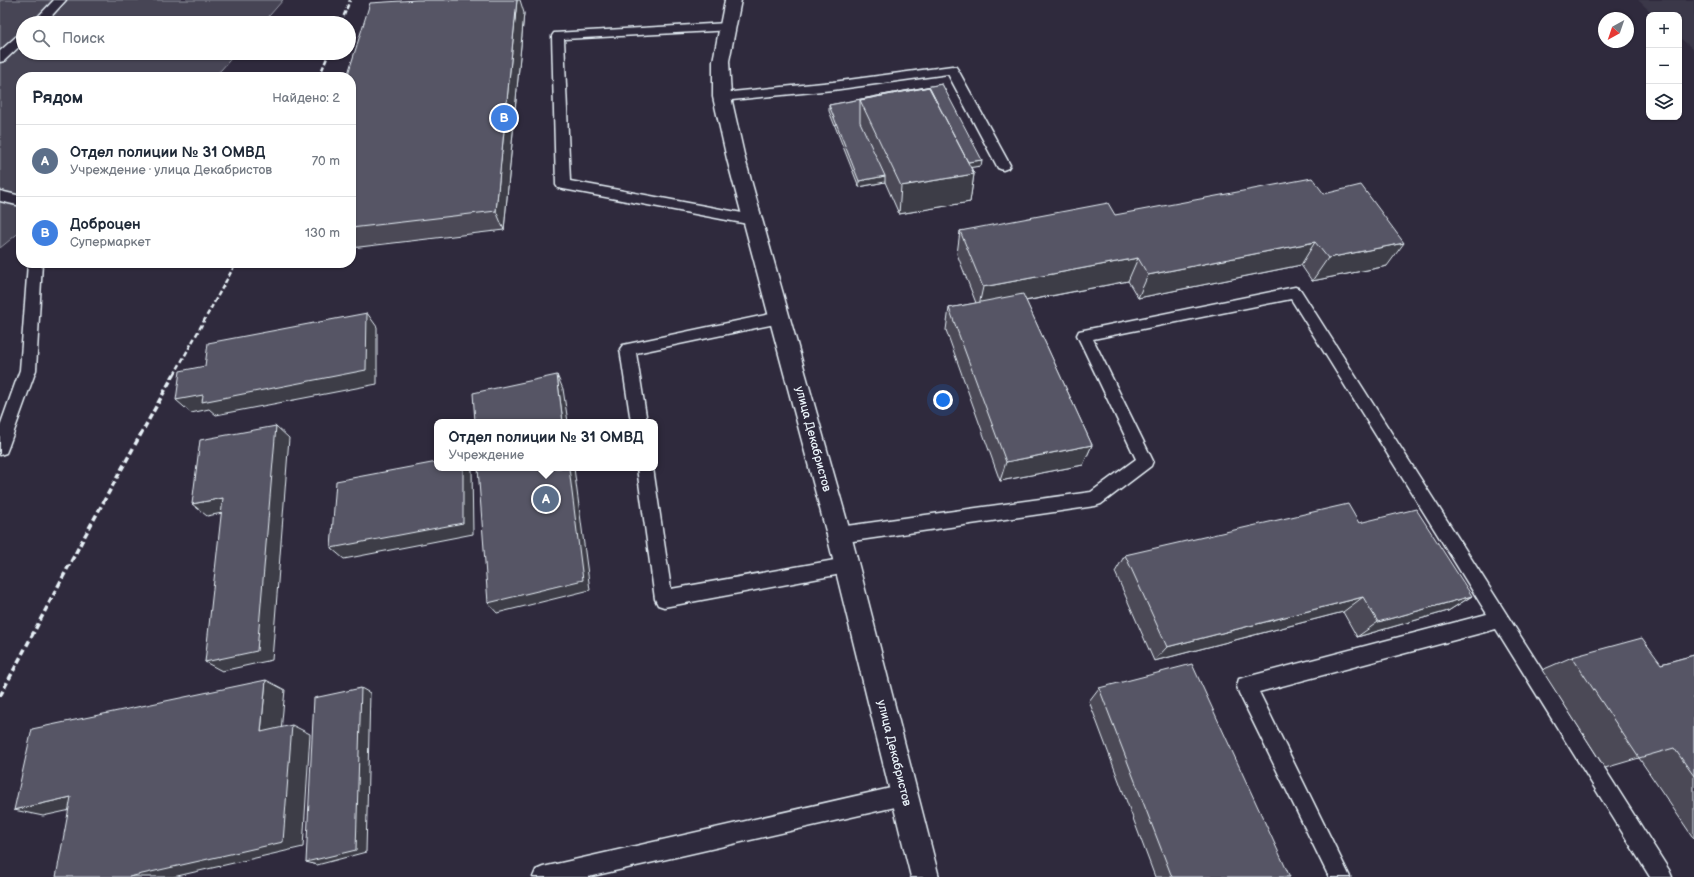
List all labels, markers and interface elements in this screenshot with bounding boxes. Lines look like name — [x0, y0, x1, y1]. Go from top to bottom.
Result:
north arrow — [1598, 12, 1634, 48]
map controls — [1646, 12, 1682, 120]
button: + — [1646, 12, 1682, 48]
search box — [16, 16, 356, 60]
icon: search — [30, 27, 52, 49]
text: Поиск — [62, 29, 105, 48]
button: − — [1646, 48, 1682, 84]
button: layers — [1646, 84, 1682, 120]
text: Рядом — [32, 88, 83, 108]
text: Найдено: 2 — [272, 90, 340, 106]
pin: B — [491, 103, 517, 133]
text: Отдел полиции № 31 ОМВД — [70, 143, 265, 162]
text: A — [41, 153, 49, 169]
text: 70 m — [312, 153, 340, 169]
text: Учреждение · улица Декабристов — [70, 162, 272, 178]
text: Доброцен — [70, 215, 141, 234]
text: B — [40, 225, 50, 241]
text: 130 m — [305, 225, 340, 241]
text: Супермаркет — [70, 234, 151, 250]
street label: улица Декабристов — [792, 385, 834, 494]
your location — [933, 390, 953, 410]
popup — [434, 419, 658, 471]
text: Отдел полиции № 31 ОМВД — [448, 428, 644, 447]
text: Учреждение — [448, 447, 524, 463]
pin: A — [533, 484, 559, 514]
street label: улица Декабристов — [874, 698, 915, 808]

